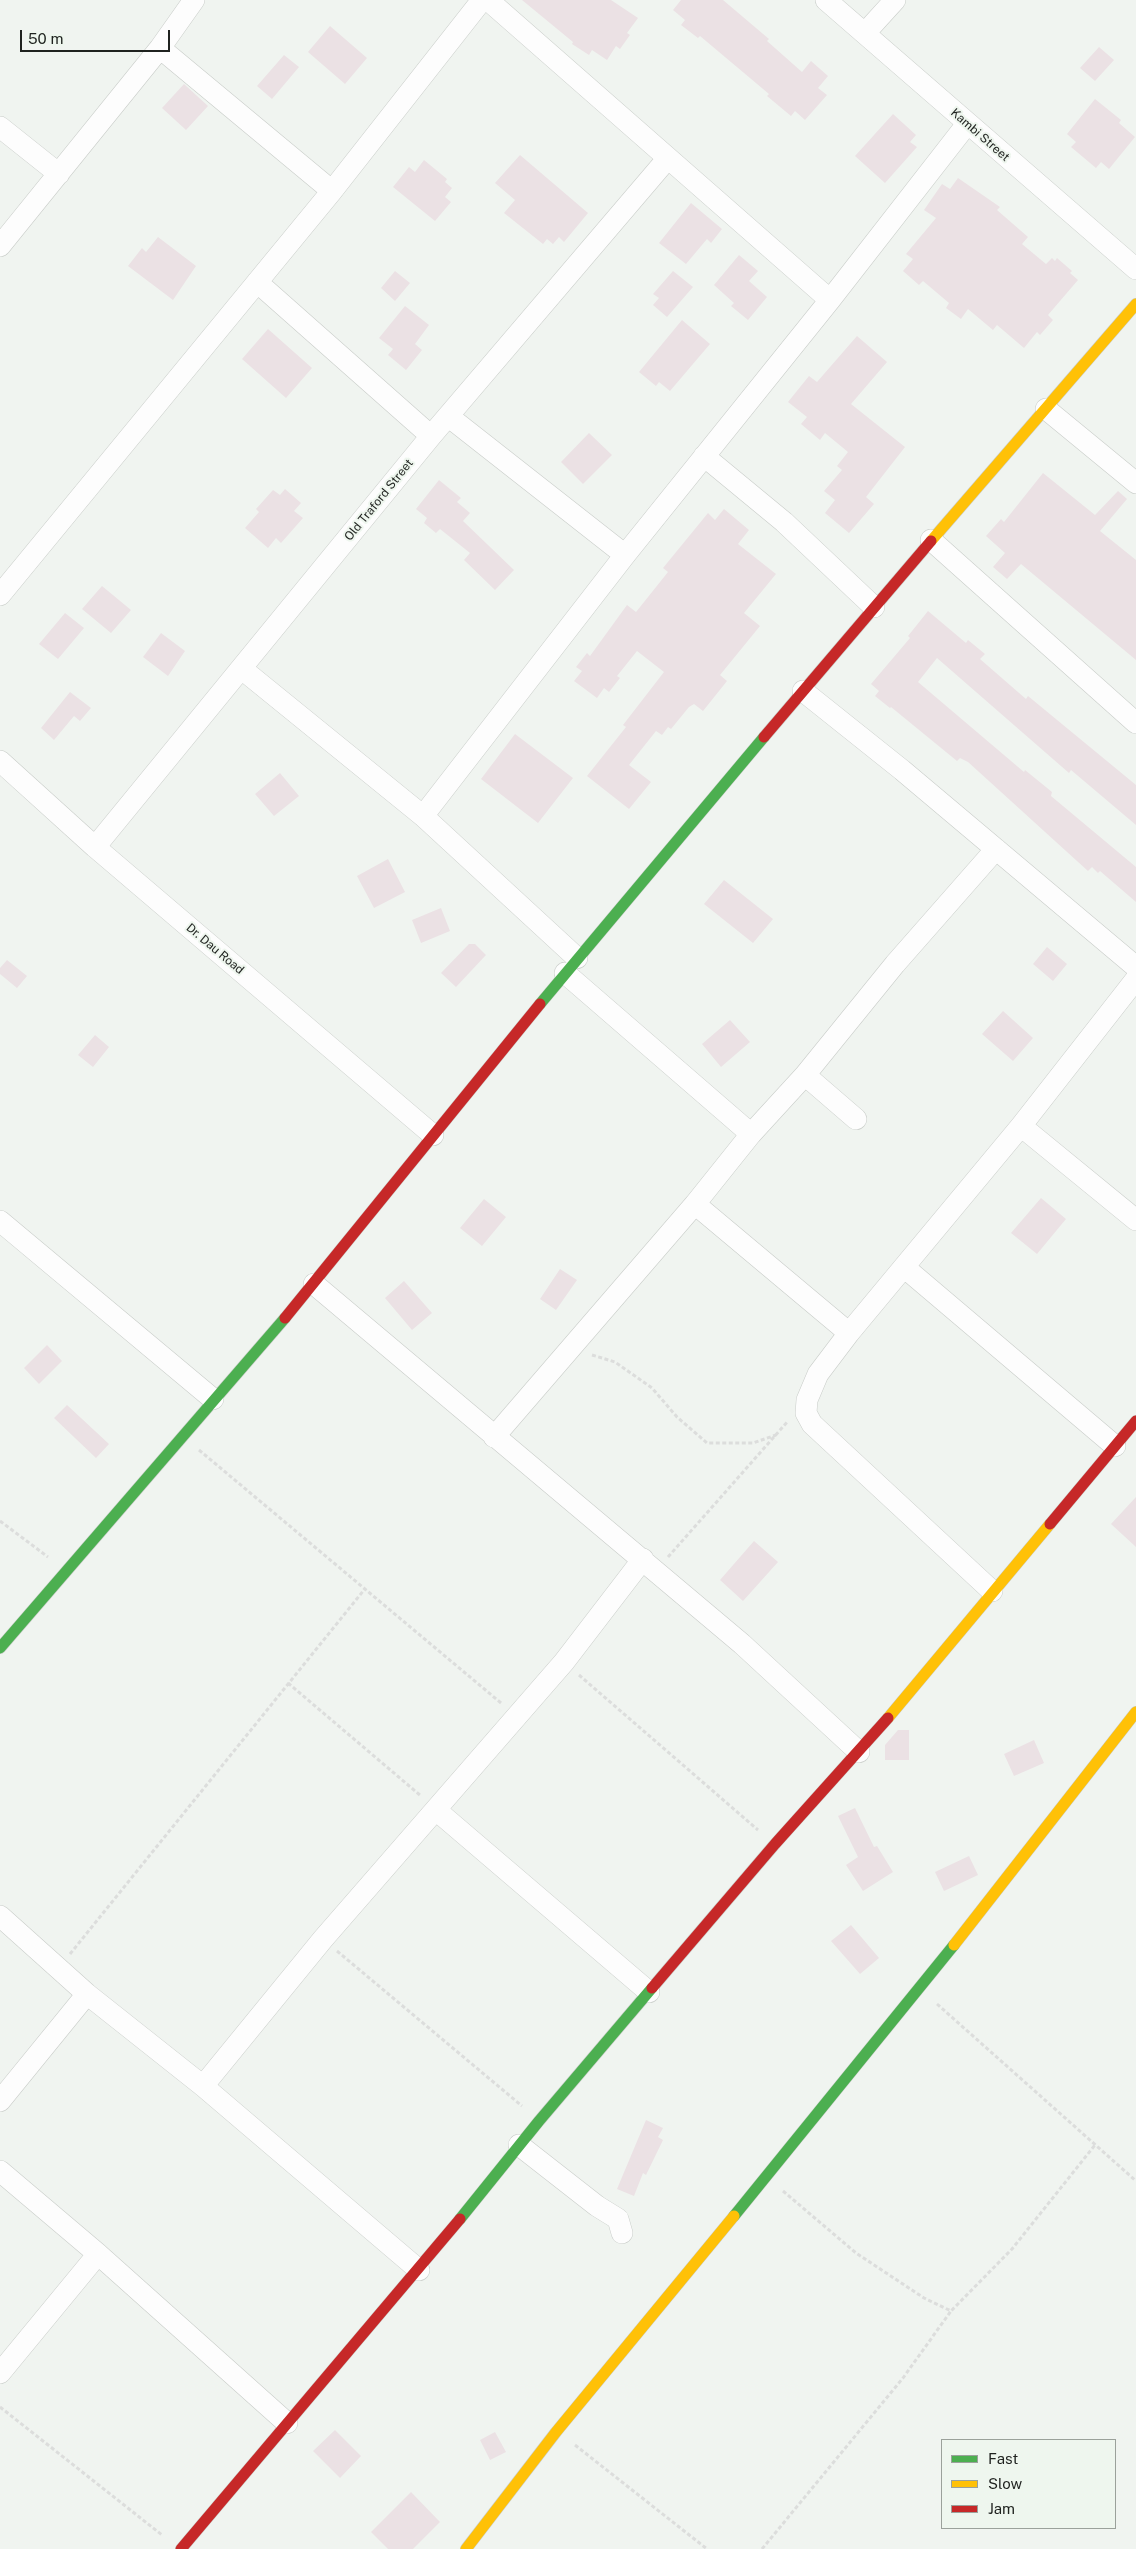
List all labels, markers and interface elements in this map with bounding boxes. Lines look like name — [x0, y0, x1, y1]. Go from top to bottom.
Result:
scale bar — [22, 20, 172, 52]
text: 50 m — [28, 30, 63, 47]
street label: Kambi Street — [948, 106, 1012, 164]
street label: Old Traford Street — [342, 456, 416, 544]
street label: Dr. Dau Road — [183, 921, 247, 977]
legend — [941, 2439, 1116, 2529]
text: Fast — [988, 2450, 1018, 2467]
text: Slow — [988, 2475, 1022, 2492]
text: Jam — [988, 2500, 1015, 2517]

